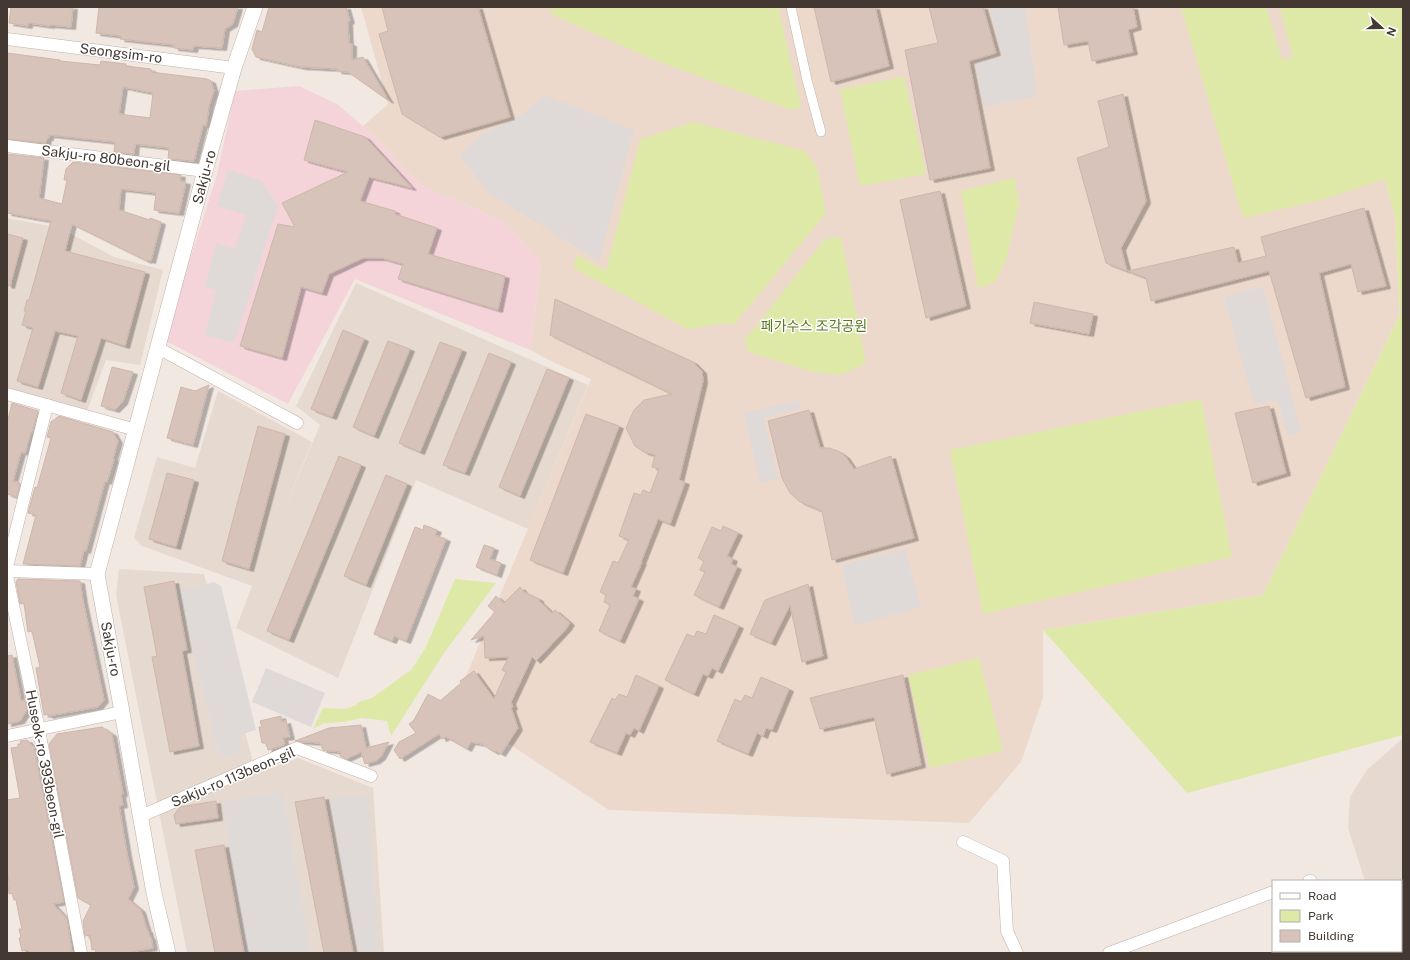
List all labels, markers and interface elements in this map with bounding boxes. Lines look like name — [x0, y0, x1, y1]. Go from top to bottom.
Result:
north arrow — [1362, 8, 1402, 48]
text: N — [1384, 25, 1398, 38]
street label: Seongsim-ro — [79, 40, 163, 66]
street label: Sakju-ro 80beon-gil — [40, 142, 172, 174]
street label: Sakju-ro — [189, 148, 219, 206]
park label: 페가수스 조각공원 — [761, 318, 867, 334]
street label: Sakju-ro — [98, 620, 124, 678]
street label: Huseok-ro 393beon-gil — [23, 688, 67, 840]
street label: Sakju-ro 113beon-gil — [169, 744, 297, 810]
legend — [1272, 880, 1402, 952]
text: Road — [1308, 889, 1336, 903]
text: Park — [1308, 909, 1334, 923]
text: Building — [1308, 929, 1354, 943]

